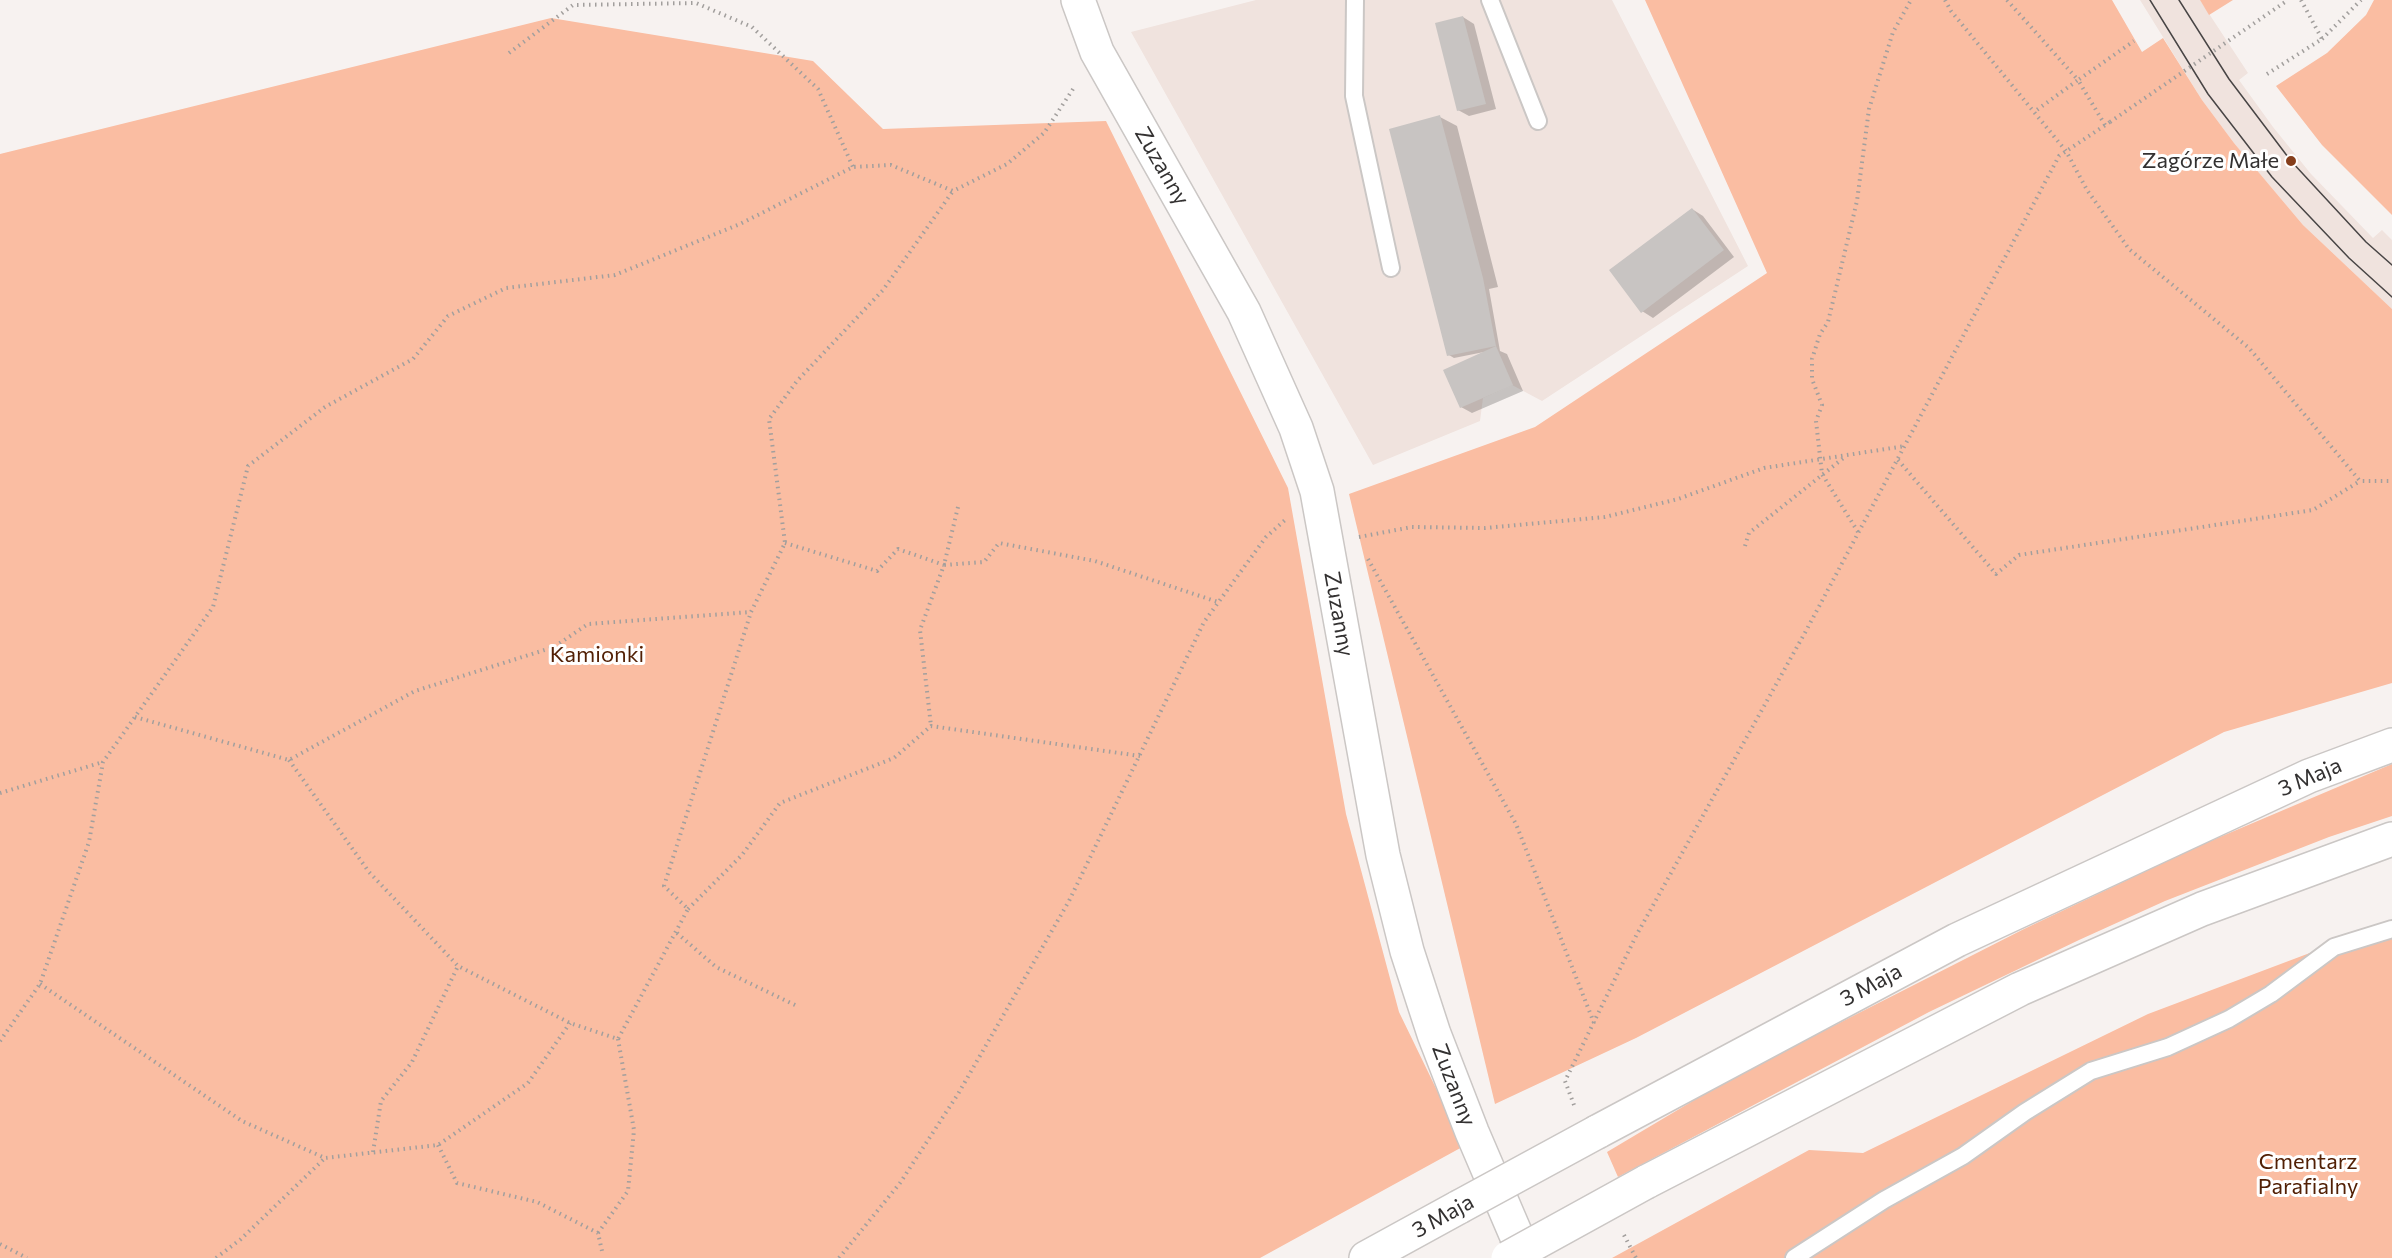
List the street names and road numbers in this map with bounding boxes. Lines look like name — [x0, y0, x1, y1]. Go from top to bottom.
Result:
street label: Zuzanny — [1129, 122, 1195, 210]
street label: Zuzanny — [1319, 569, 1359, 659]
street label: 3 Maja — [2274, 752, 2346, 802]
street label: 3 Maja — [1836, 958, 1906, 1012]
street label: Zuzanny — [1426, 1040, 1482, 1130]
street label: 3 Maja — [1408, 1188, 1478, 1244]

